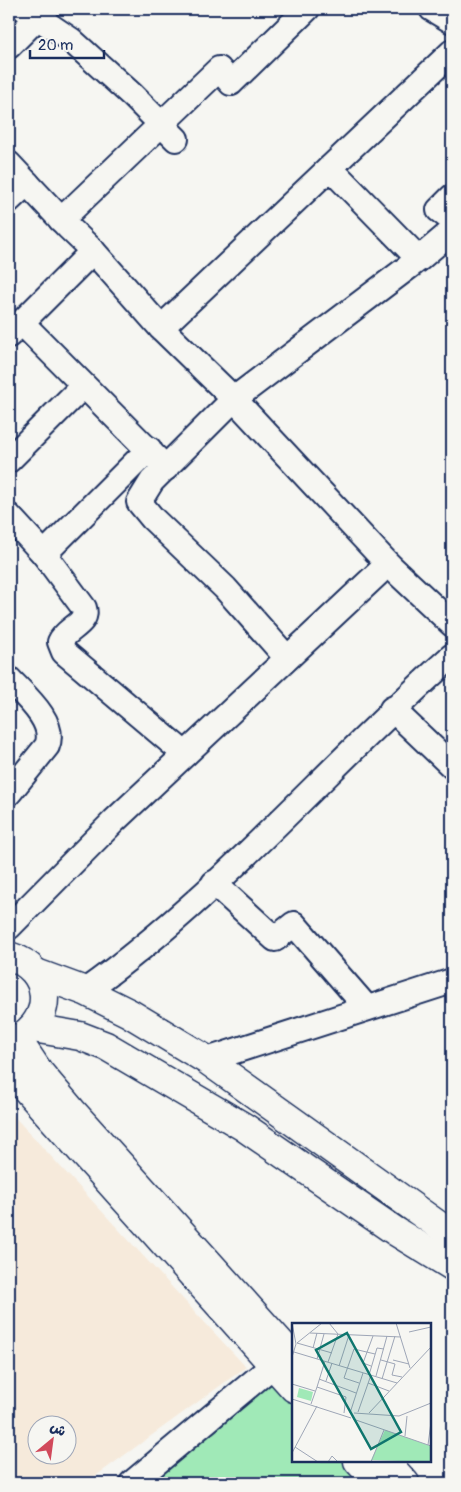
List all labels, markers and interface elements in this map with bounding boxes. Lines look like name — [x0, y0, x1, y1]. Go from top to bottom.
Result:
scale bar — [30, 28, 104, 60]
text: 20 m — [38, 36, 73, 55]
inset map — [292, 1323, 431, 1462]
north arrow — [28, 1414, 78, 1464]
text: ش — [47, 1418, 69, 1440]

